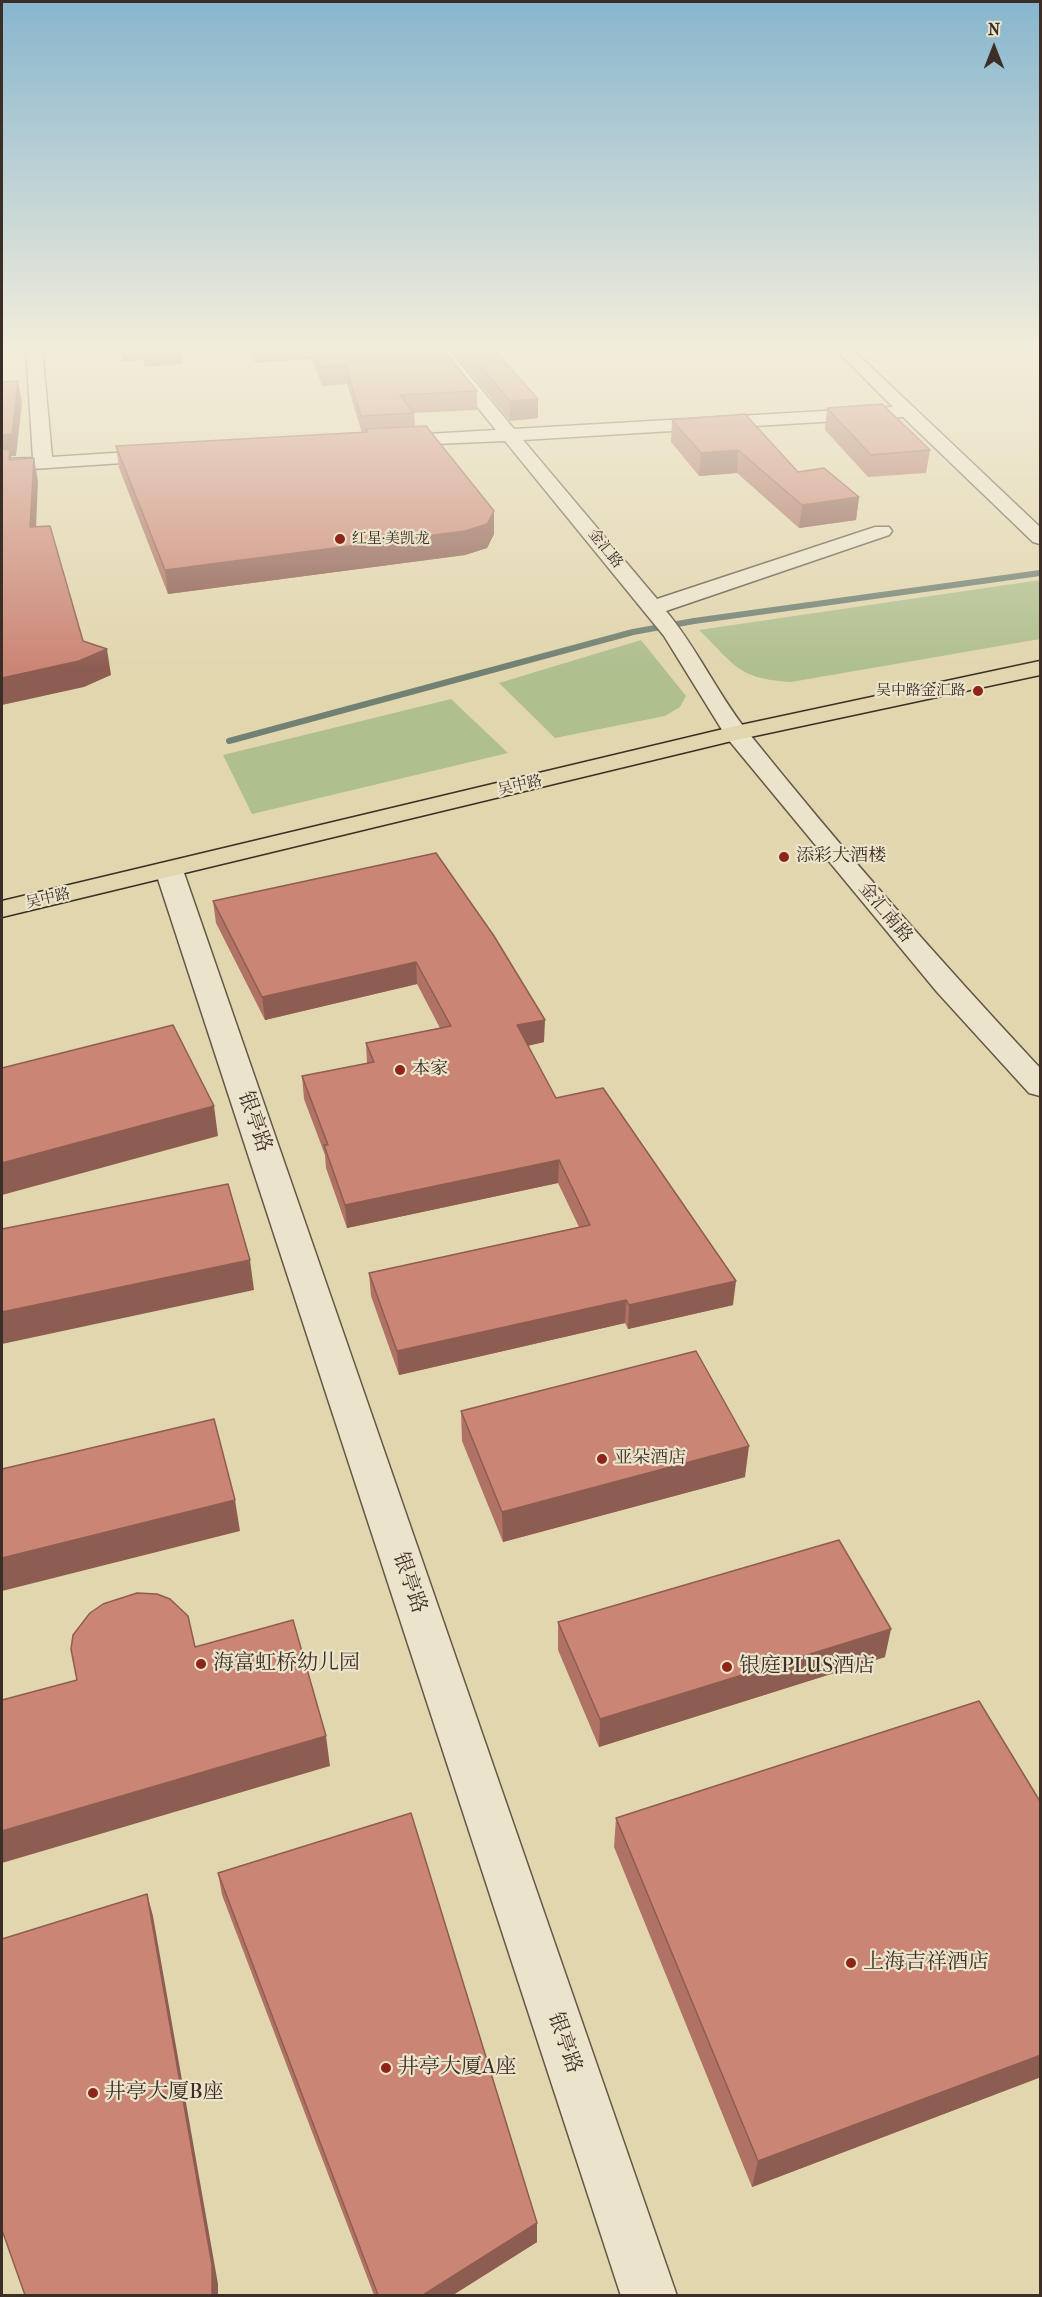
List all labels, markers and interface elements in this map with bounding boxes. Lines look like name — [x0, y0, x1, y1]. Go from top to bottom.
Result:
north arrow — [964, 18, 1024, 78]
text: N — [988, 20, 1000, 39]
street label: 金汇路 — [584, 526, 626, 572]
place label: 红星·美凯龙 — [352, 530, 430, 548]
marker: 红星·美凯龙 — [333, 532, 347, 546]
place label: 吴中路金汇路 — [876, 682, 966, 700]
marker: 吴中路金汇路 — [971, 684, 985, 698]
street label: 吴中路 — [496, 772, 544, 800]
place label: 添彩大酒楼 — [796, 846, 886, 868]
marker: 添彩大酒楼 — [777, 850, 791, 864]
street label: 金汇南路 — [854, 878, 916, 948]
street label: 吴中路 — [24, 885, 72, 913]
place label: 本家 — [412, 1059, 448, 1081]
marker: 本家 — [393, 1063, 407, 1077]
street label: 银亭路 — [232, 1088, 276, 1156]
place label: 亚朵酒店 — [614, 1448, 686, 1470]
marker: 亚朵酒店 — [595, 1452, 609, 1466]
street label: 银亭路 — [387, 1549, 431, 1617]
place label: 海富虹桥幼儿园 — [213, 1651, 360, 1677]
place label: 银庭PLUS酒店 — [739, 1654, 875, 1680]
marker: 海富虹桥幼儿园 — [194, 1657, 208, 1671]
marker: 银庭PLUS酒店 — [720, 1660, 734, 1674]
place label: 上海吉祥酒店 — [863, 1950, 989, 1976]
marker: 上海吉祥酒店 — [844, 1956, 858, 1970]
street label: 银亭路 — [542, 2009, 586, 2077]
place label: 井亭大厦A座 — [398, 2055, 517, 2081]
marker: 井亭大厦A座 — [379, 2061, 393, 2075]
place label: 井亭大厦B座 — [105, 2080, 224, 2106]
marker: 井亭大厦B座 — [86, 2086, 100, 2100]

